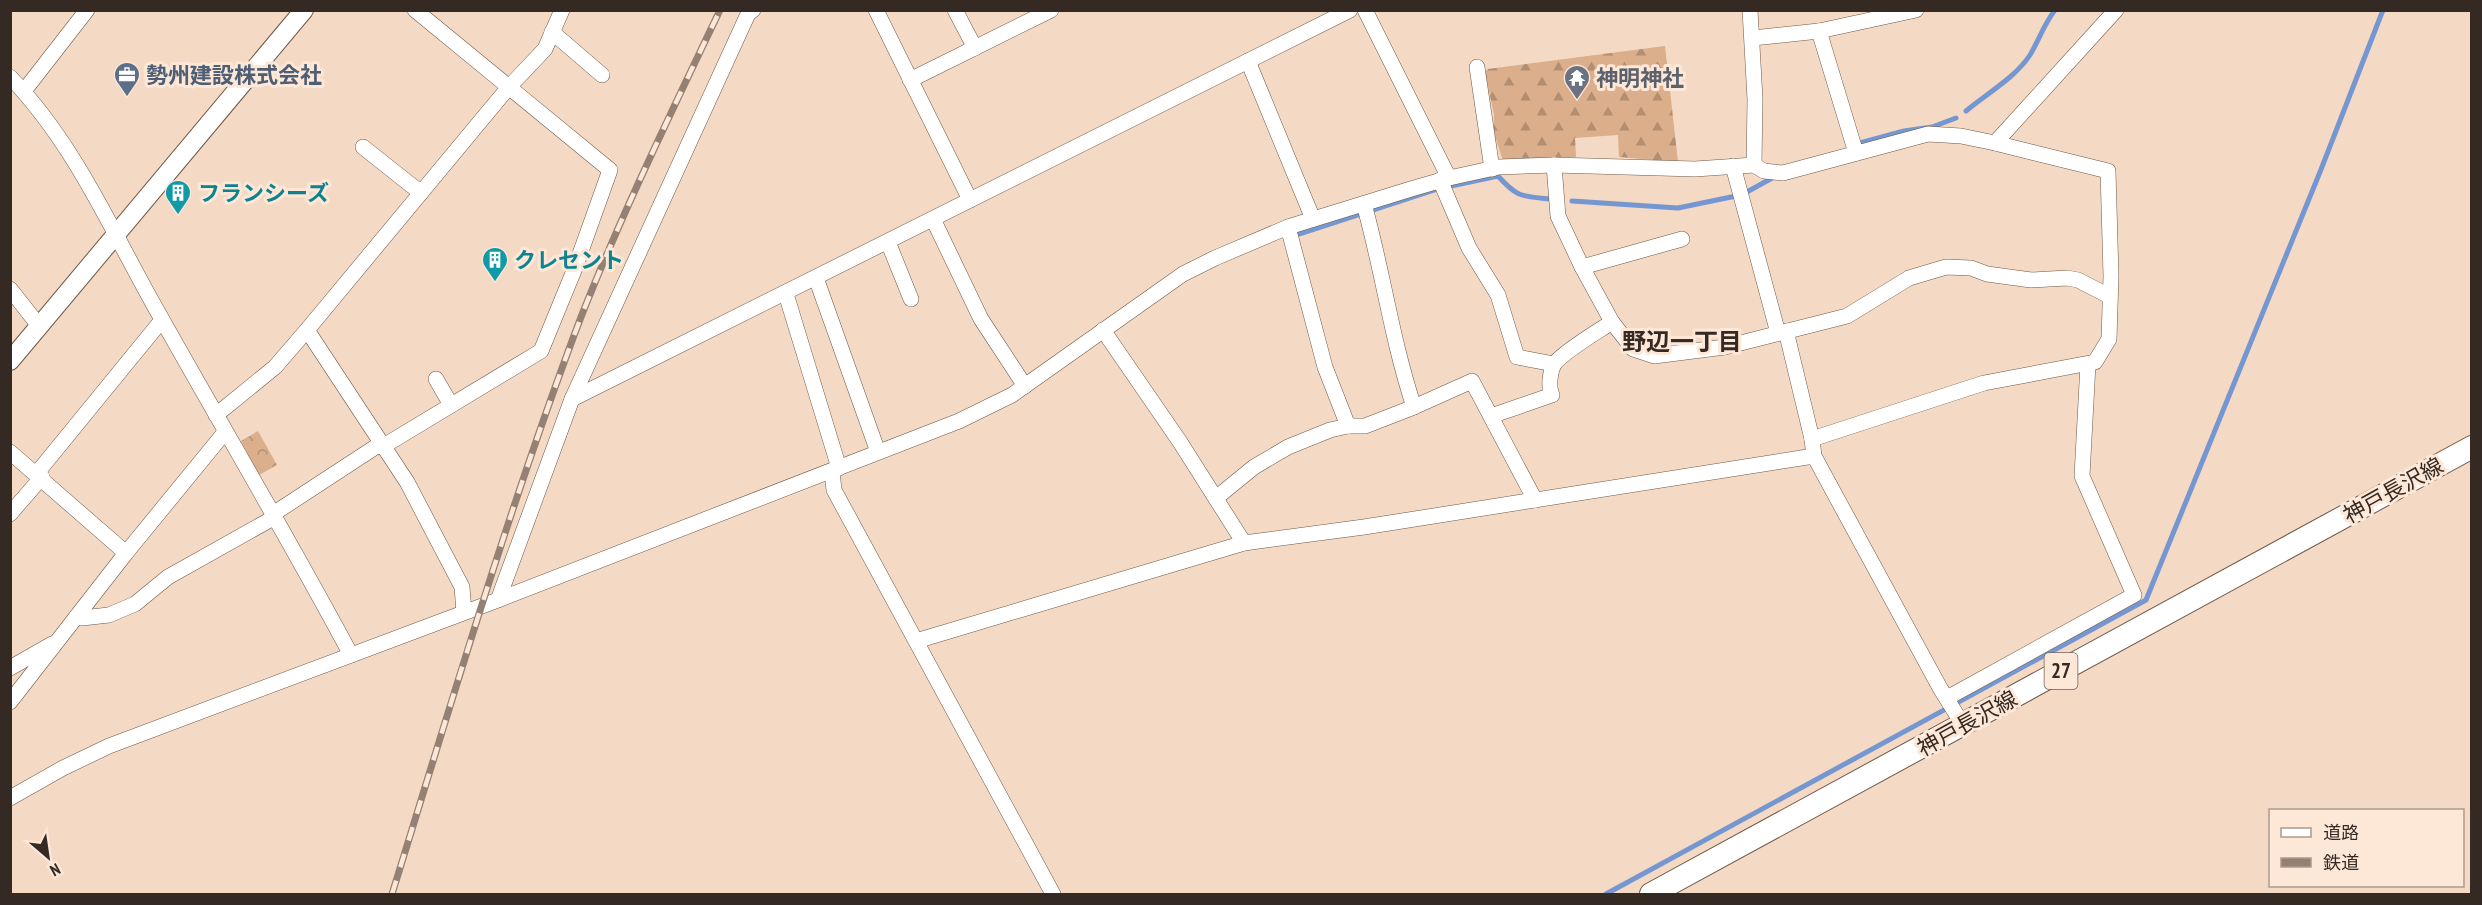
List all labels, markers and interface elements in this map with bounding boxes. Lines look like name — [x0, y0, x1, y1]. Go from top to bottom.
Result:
office icon: 勢州建設株式会社 — [112, 60, 142, 98]
place label: 勢州建設株式会社 — [146, 61, 322, 89]
temple icon: 神明神社 — [1562, 63, 1592, 101]
place label: 神明神社 — [1596, 64, 1684, 92]
building icon: フランシーズ — [163, 178, 193, 216]
place label: フランシーズ — [198, 179, 329, 207]
building icon: クレセント — [480, 245, 510, 283]
place label: クレセント — [514, 246, 624, 274]
district label: 野辺一丁目 — [1622, 326, 1742, 357]
street label: 神戸長沢線 — [2338, 451, 2448, 529]
road number: 27 — [2044, 653, 2078, 689]
street label: 神戸長沢線 — [1912, 684, 2022, 762]
legend — [2269, 809, 2464, 887]
text: 道路 — [2323, 821, 2359, 844]
north arrow — [18, 827, 78, 887]
text: 鉄道 — [2323, 851, 2359, 874]
text: N — [47, 859, 64, 881]

